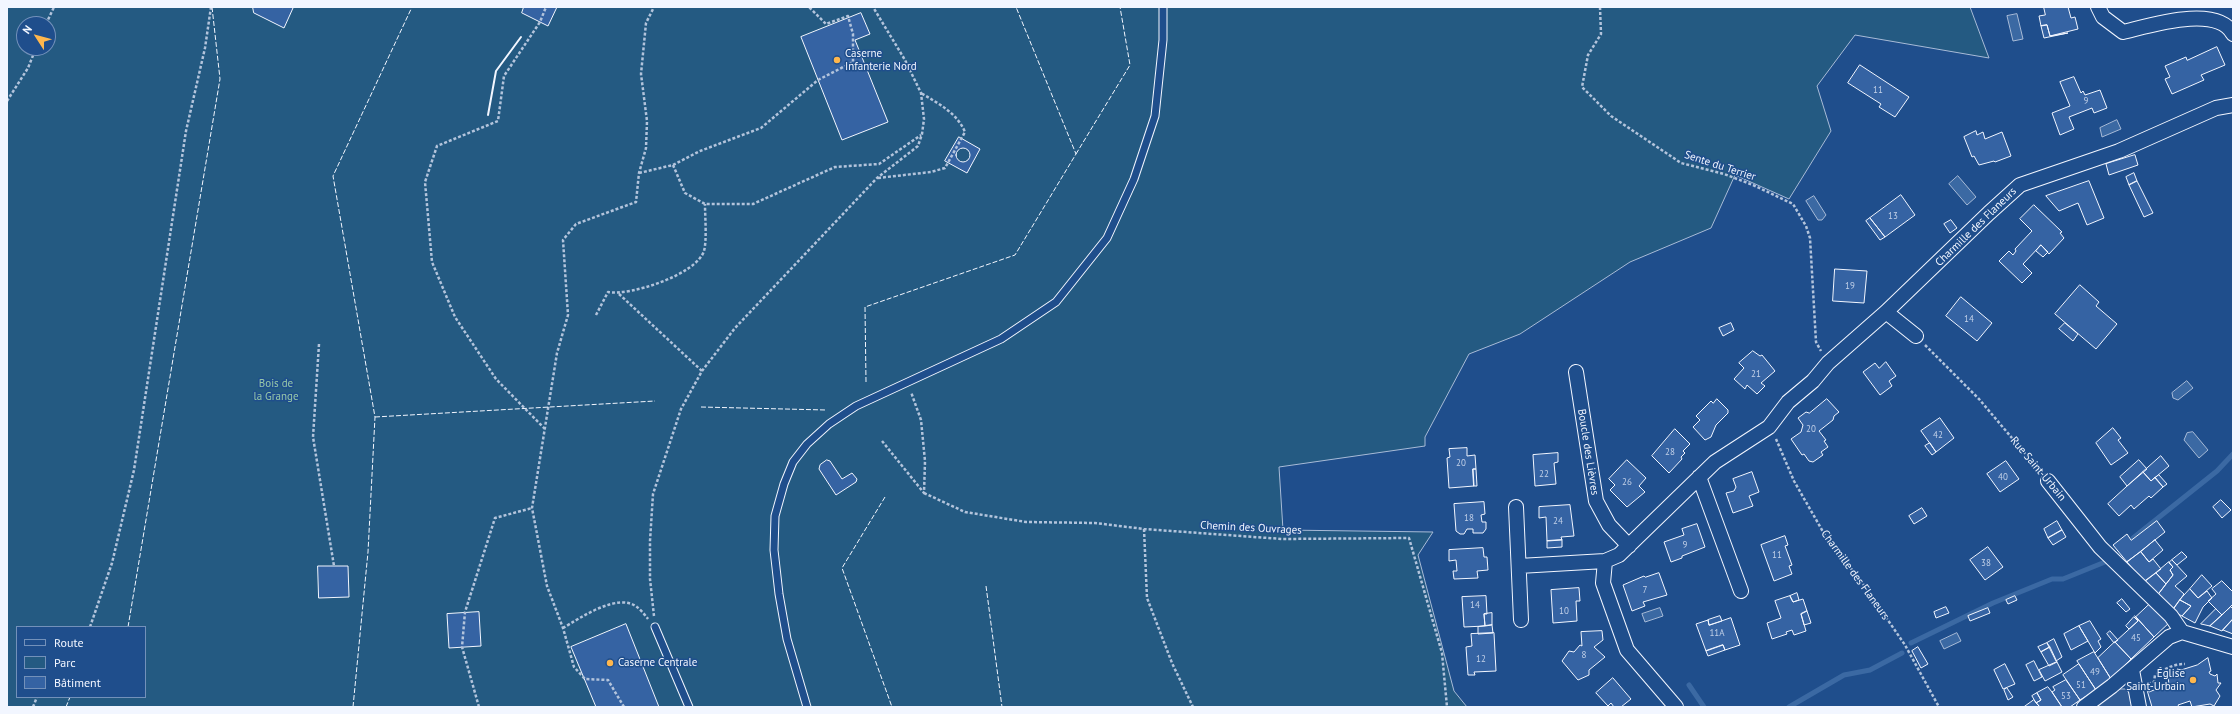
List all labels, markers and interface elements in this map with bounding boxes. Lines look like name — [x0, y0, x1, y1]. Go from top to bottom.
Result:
north arrow — [16, 16, 56, 56]
text: N — [19, 22, 35, 37]
place label: Caserne Infanterie Nord — [845, 47, 917, 73]
marker: Caserne Infanterie Nord — [832, 55, 842, 65]
house number: 11 — [1873, 85, 1883, 95]
house number: 9 — [2084, 96, 2088, 106]
street label: Sente du Terrier — [1683, 148, 1757, 184]
street label: Charmille des Flaneurs — [1933, 185, 2019, 269]
house number: 13 — [1888, 211, 1898, 221]
house number: 19 — [1845, 281, 1855, 291]
house number: 14 — [1964, 314, 1974, 324]
house number: 21 — [1751, 369, 1761, 379]
park label: Bois de la Grange — [253, 377, 299, 403]
street label: Boucle des Lièvres — [1575, 408, 1601, 496]
house number: 20 — [1806, 424, 1816, 434]
house number: 42 — [1933, 430, 1943, 440]
street label: Rue Saint-Urbain — [2007, 434, 2069, 504]
house number: 28 — [1665, 447, 1675, 457]
house number: 20 — [1456, 458, 1466, 468]
house number: 22 — [1539, 469, 1549, 479]
house number: 40 — [1998, 472, 2008, 482]
house number: 26 — [1622, 477, 1632, 487]
house number: 18 — [1464, 513, 1474, 523]
house number: 24 — [1553, 516, 1563, 526]
street label: Chemin des Ouvrages — [1200, 519, 1302, 537]
street label: Charmille des Flaneurs — [1818, 528, 1892, 622]
house number: 9 — [1683, 540, 1687, 550]
house number: 11 — [1772, 550, 1782, 560]
house number: 38 — [1981, 558, 1991, 568]
house number: 7 — [1643, 585, 1647, 595]
house number: 14 — [1470, 600, 1480, 610]
house number: 10 — [1559, 606, 1569, 616]
legend — [16, 626, 146, 698]
house number: 11A — [1709, 628, 1725, 638]
house number: 45 — [2131, 633, 2141, 643]
text: Route — [54, 635, 84, 650]
house number: 8 — [1582, 650, 1586, 660]
house number: 12 — [1476, 654, 1486, 664]
text: Parc — [54, 655, 76, 670]
place label: Caserne Centrale — [618, 656, 697, 670]
marker: Caserne Centrale — [605, 658, 615, 668]
house number: 49 — [2090, 667, 2100, 677]
place label: Église Saint-Urbain — [2126, 667, 2185, 693]
text: Bâtiment — [54, 675, 101, 690]
marker: Église Saint-Urbain — [2188, 675, 2198, 685]
house number: 51 — [2076, 680, 2086, 690]
house number: 53 — [2061, 691, 2071, 701]

